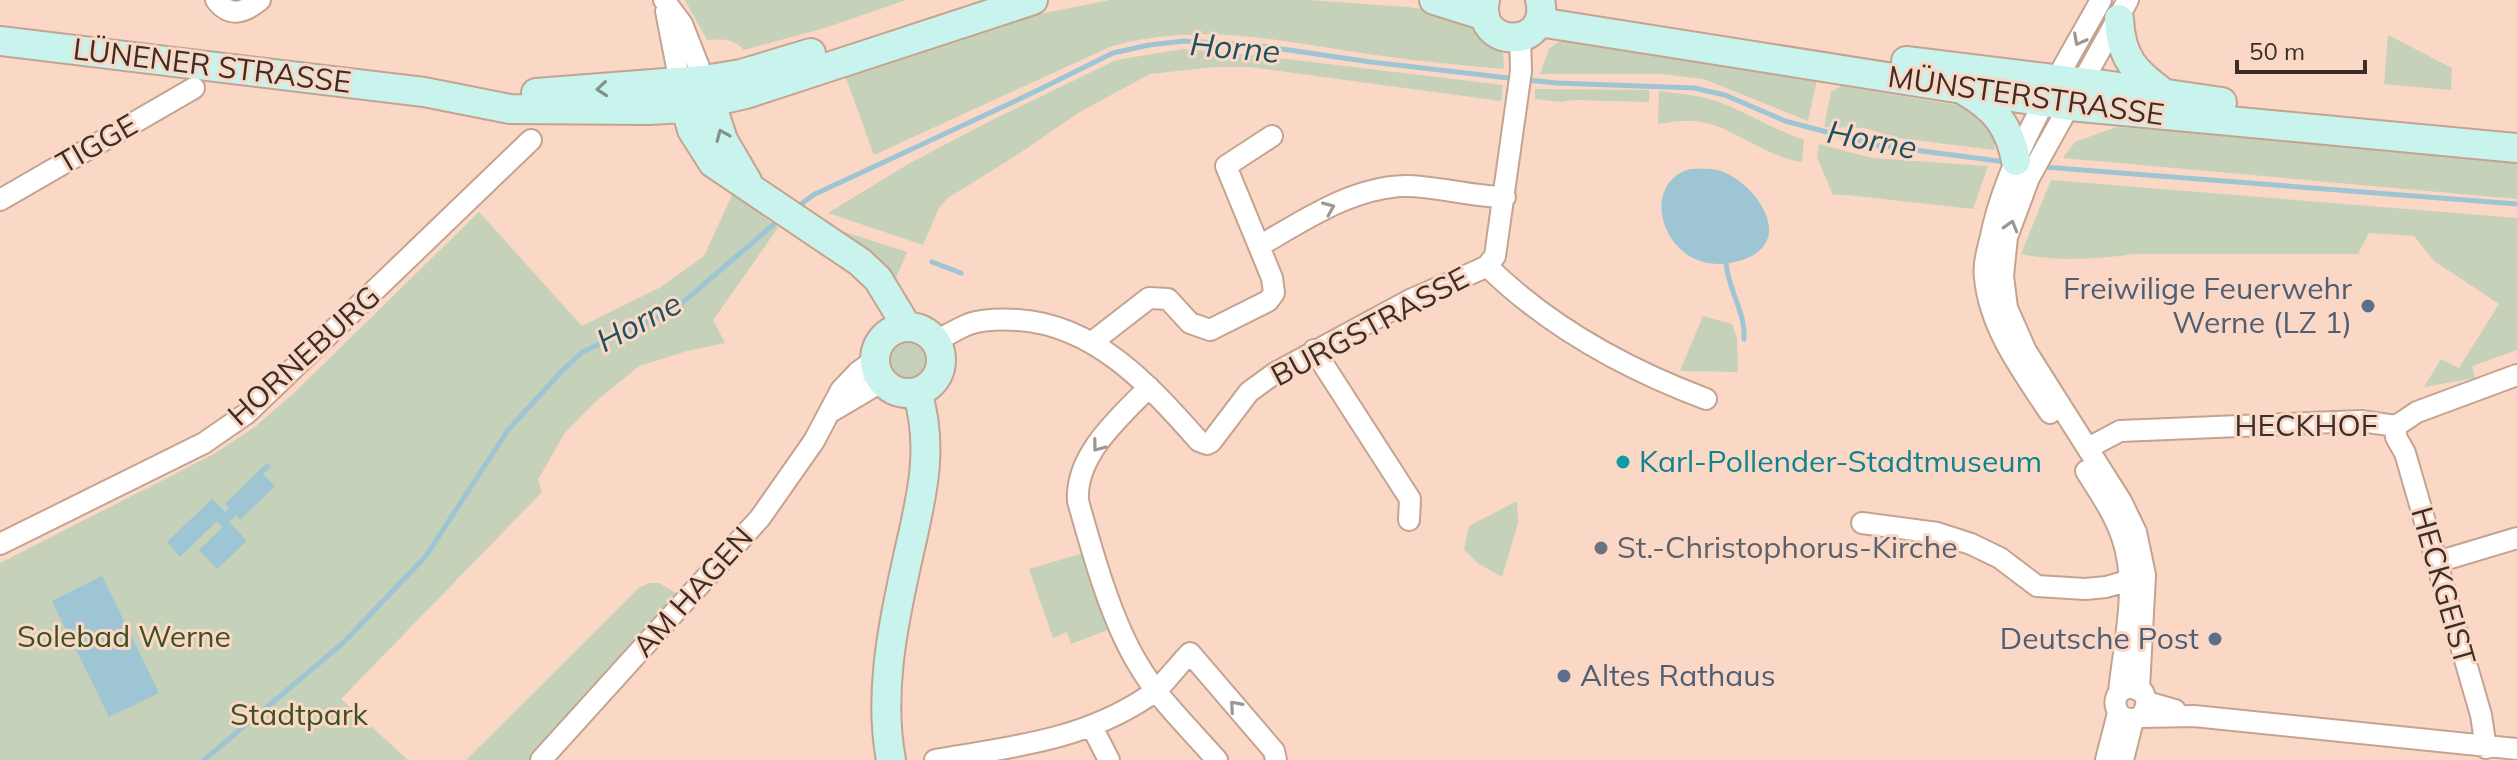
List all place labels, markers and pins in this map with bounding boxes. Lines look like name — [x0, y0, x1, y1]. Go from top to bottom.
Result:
place label: Freiwilige Feuerwehr Werne (LZ 1) — [2063, 269, 2352, 341]
marker: Freiwilige Feuerwehr Werne (LZ 1) — [2359, 297, 2377, 315]
place label: Karl-Pollender-Stadtmuseum — [1639, 442, 2042, 480]
marker: Karl-Pollender-Stadtmuseum — [1614, 453, 1632, 471]
place label: St.-Christophorus-Kirche — [1617, 528, 1958, 566]
marker: St.-Christophorus-Kirche — [1592, 539, 1610, 557]
place label: Deutsche Post — [2000, 619, 2199, 657]
marker: Deutsche Post — [2206, 630, 2224, 648]
place label: Altes Rathaus — [1580, 656, 1776, 694]
marker: Altes Rathaus — [1555, 667, 1573, 685]

